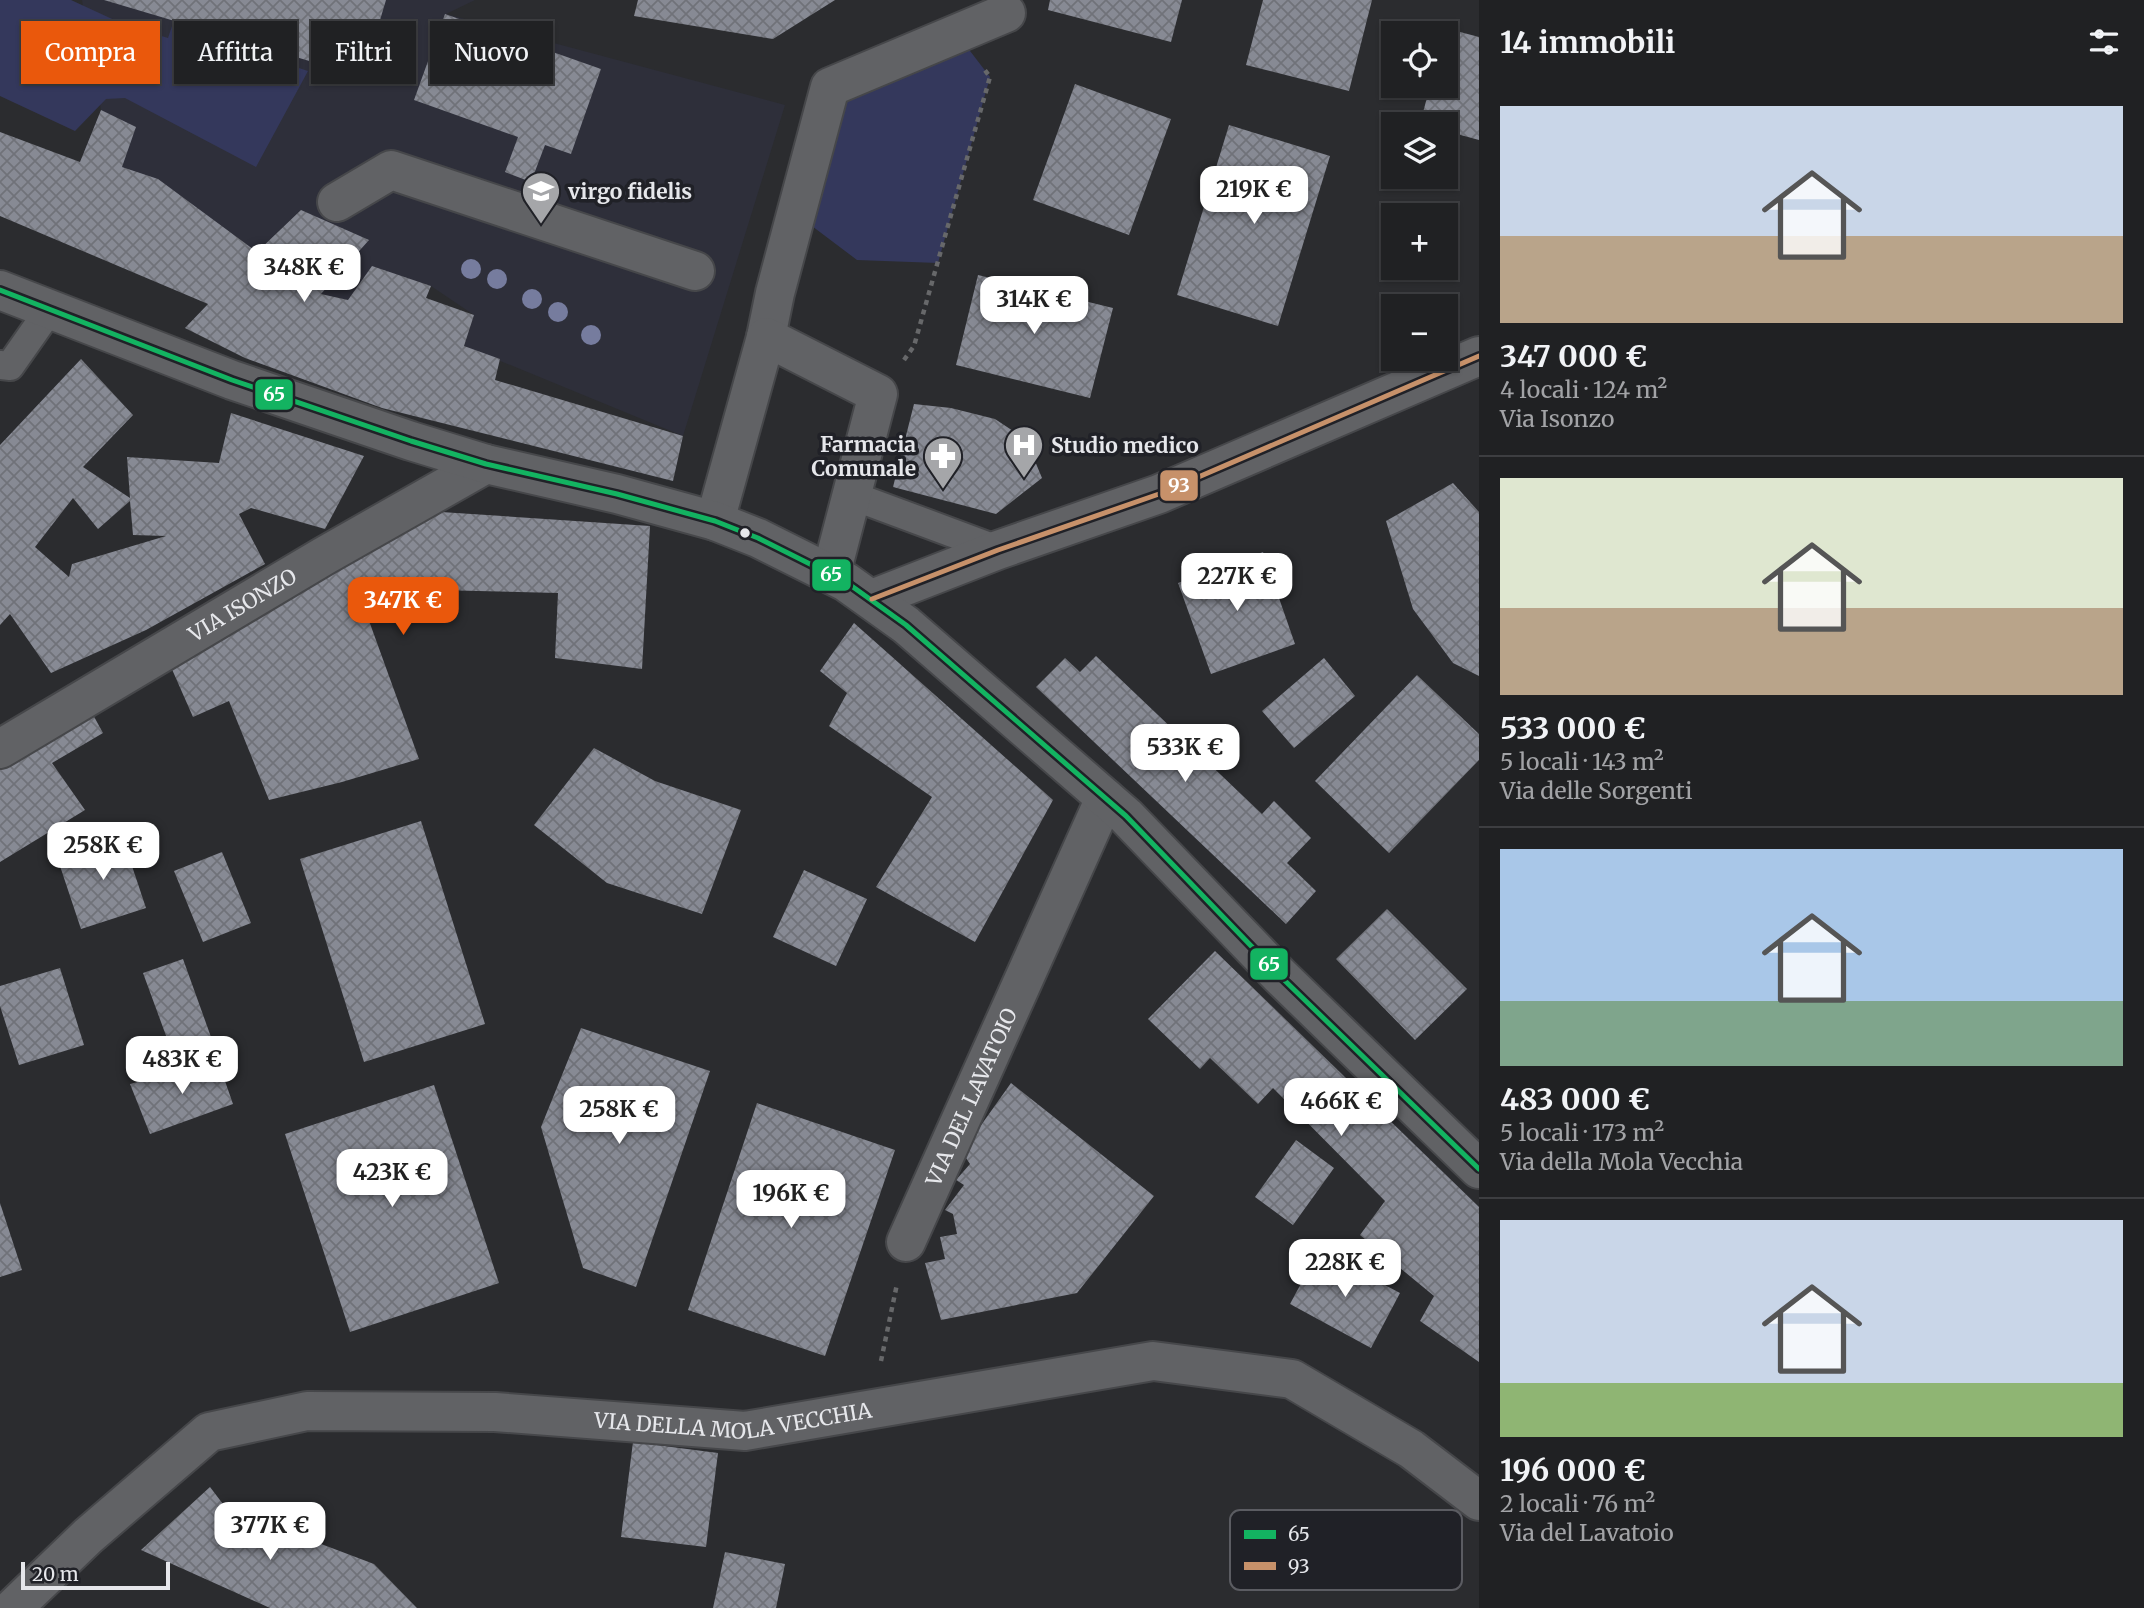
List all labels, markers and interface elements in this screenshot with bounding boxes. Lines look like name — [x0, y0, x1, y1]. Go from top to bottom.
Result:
chip: Compra — [21, 21, 160, 84]
chip: Affitta — [174, 21, 297, 84]
chip: Filtri — [311, 21, 416, 84]
chip: Nuovo — [430, 21, 553, 84]
map controls — [1381, 21, 1458, 371]
button: locate — [1381, 21, 1458, 98]
text: 14 immobili — [1500, 23, 1675, 61]
icon: filters — [2085, 23, 2123, 61]
button: layers — [1381, 112, 1458, 189]
icon: home — [1749, 152, 1875, 278]
pin: 219K € — [1197, 166, 1311, 226]
school or university icon: virgo fidelis — [520, 170, 562, 225]
text: 219K € — [1216, 174, 1292, 203]
place label: virgo fidelis — [567, 178, 692, 205]
button: + — [1381, 203, 1458, 280]
pin: 348K € — [247, 244, 361, 304]
text: 348K € — [264, 252, 344, 281]
pin: 314K € — [977, 276, 1091, 336]
text: 314K € — [996, 284, 1072, 313]
button: − — [1381, 294, 1458, 371]
text: 347 000 € — [1500, 337, 1647, 375]
text: 4 locali · 124 m² — [1500, 375, 1667, 404]
line badge: 65 — [254, 378, 294, 411]
text: 65 — [263, 382, 285, 406]
text: Via Isonzo — [1500, 404, 1614, 433]
hospital icon: Studio medico — [1003, 424, 1045, 479]
place label: Farmacia Comunale — [812, 431, 916, 482]
place label: Studio medico — [1051, 432, 1199, 459]
pharmacy icon: Farmacia Comunale — [922, 435, 964, 490]
line badge: 93 — [1159, 469, 1199, 502]
text: 93 — [1168, 473, 1190, 497]
icon: home — [1749, 524, 1875, 650]
unlabelled marker — [738, 526, 752, 540]
pin: 227K € — [1180, 554, 1294, 613]
line badge: 65 — [811, 558, 852, 592]
text: 227K € — [1197, 561, 1277, 590]
street label: VIA ISONZO — [182, 562, 301, 648]
text: 65 — [820, 562, 842, 586]
pin: 347K € — [346, 578, 460, 637]
text: 347K € — [364, 585, 442, 614]
text: 533 000 € — [1500, 709, 1646, 747]
pin: 533K € — [1128, 724, 1242, 784]
text: 533K € — [1147, 732, 1224, 761]
text: 5 locali · 143 m² — [1500, 747, 1664, 776]
text: Via delle Sorgenti — [1500, 776, 1692, 805]
pin: 258K € — [46, 822, 160, 882]
text: 258K € — [63, 830, 143, 859]
icon: home — [1749, 895, 1875, 1021]
line badge: 65 — [1249, 947, 1289, 981]
text: 65 — [1258, 952, 1280, 976]
street label: VIA DEL LAVATOIO — [919, 1004, 1023, 1191]
pin: 483K € — [125, 1036, 239, 1096]
text: 483K € — [142, 1044, 222, 1073]
pin: 466K € — [1284, 1078, 1398, 1138]
text: 483 000 € — [1500, 1080, 1650, 1118]
pin: 258K € — [562, 1086, 676, 1146]
text: 466K € — [1300, 1086, 1382, 1115]
text: 258K € — [579, 1094, 659, 1123]
text: 5 locali · 173 m² — [1500, 1118, 1664, 1147]
text: Via della Mola Vecchia — [1500, 1147, 1743, 1176]
pin: 423K € — [335, 1150, 449, 1209]
text: 423K € — [353, 1157, 431, 1186]
pin: 196K € — [734, 1170, 848, 1230]
text: 196K € — [752, 1178, 830, 1207]
pin: 228K € — [1288, 1240, 1402, 1299]
text: 228K € — [1305, 1247, 1385, 1276]
icon: home — [1749, 1266, 1875, 1392]
street label: VIA DELLA MOLA VECCHIA — [592, 1396, 874, 1445]
text: 196 000 € — [1500, 1451, 1646, 1489]
text: 2 locali · 76 m² — [1500, 1489, 1655, 1518]
pin: 377K € — [213, 1502, 327, 1562]
text: 377K € — [230, 1510, 310, 1539]
legend — [1230, 1510, 1462, 1590]
text: Via del Lavatoio — [1500, 1518, 1674, 1547]
text: 65 — [1288, 1522, 1310, 1546]
text: 93 — [1288, 1554, 1310, 1578]
scale bar — [21, 1559, 170, 1591]
text: 20 m — [32, 1562, 79, 1586]

